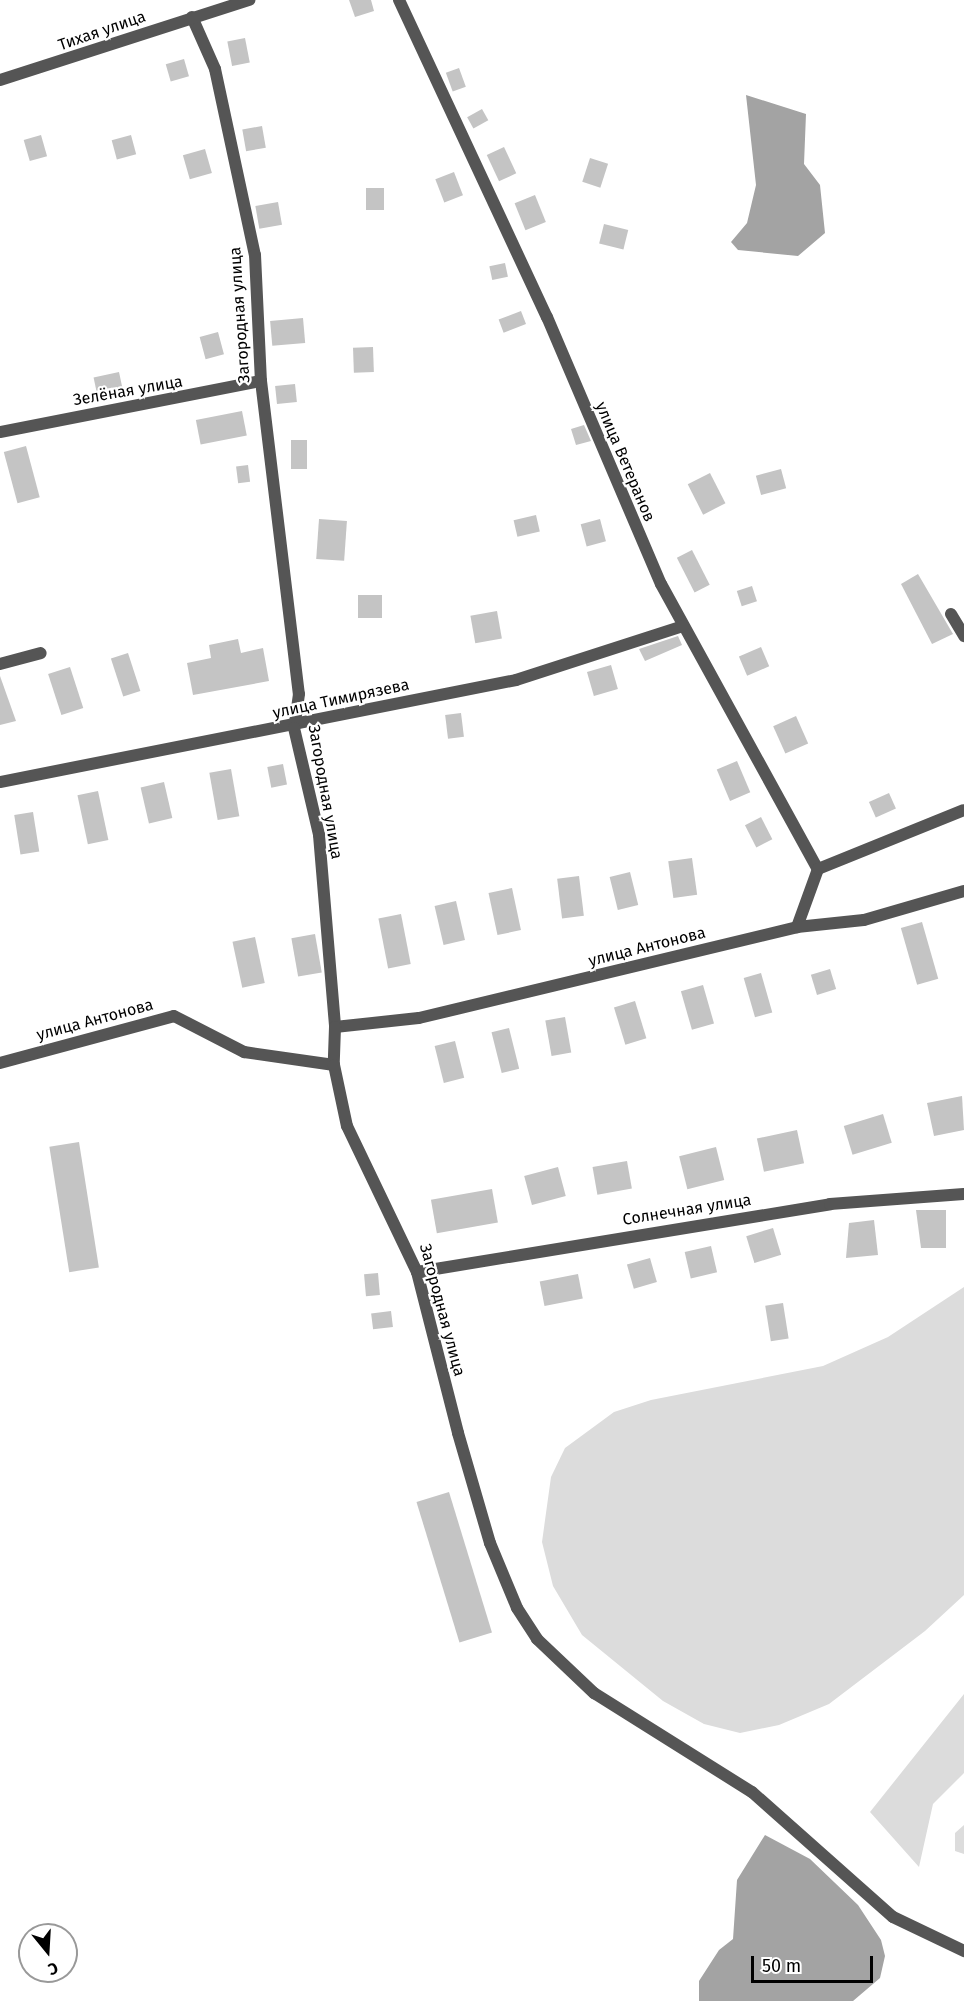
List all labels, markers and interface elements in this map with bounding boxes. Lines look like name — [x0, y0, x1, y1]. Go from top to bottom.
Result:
street label: Тихая улица — [56, 7, 148, 55]
street label: Загородная улица — [226, 246, 254, 384]
street label: Зелёная улица — [72, 372, 184, 410]
street label: улица Ветеранов — [591, 399, 659, 525]
street label: улица Тимирязева — [271, 675, 411, 723]
street label: Загородная улица — [304, 723, 346, 861]
street label: улица Антонова — [586, 923, 708, 971]
street label: улица Антонова — [35, 995, 155, 1045]
street label: Солнечная улица — [621, 1190, 753, 1230]
street label: Загородная улица — [415, 1242, 469, 1378]
north arrow — [18, 1923, 78, 1983]
scale bar — [754, 1944, 876, 1982]
text: 50 m — [762, 1955, 801, 1977]
text: С — [46, 1958, 60, 1979]

